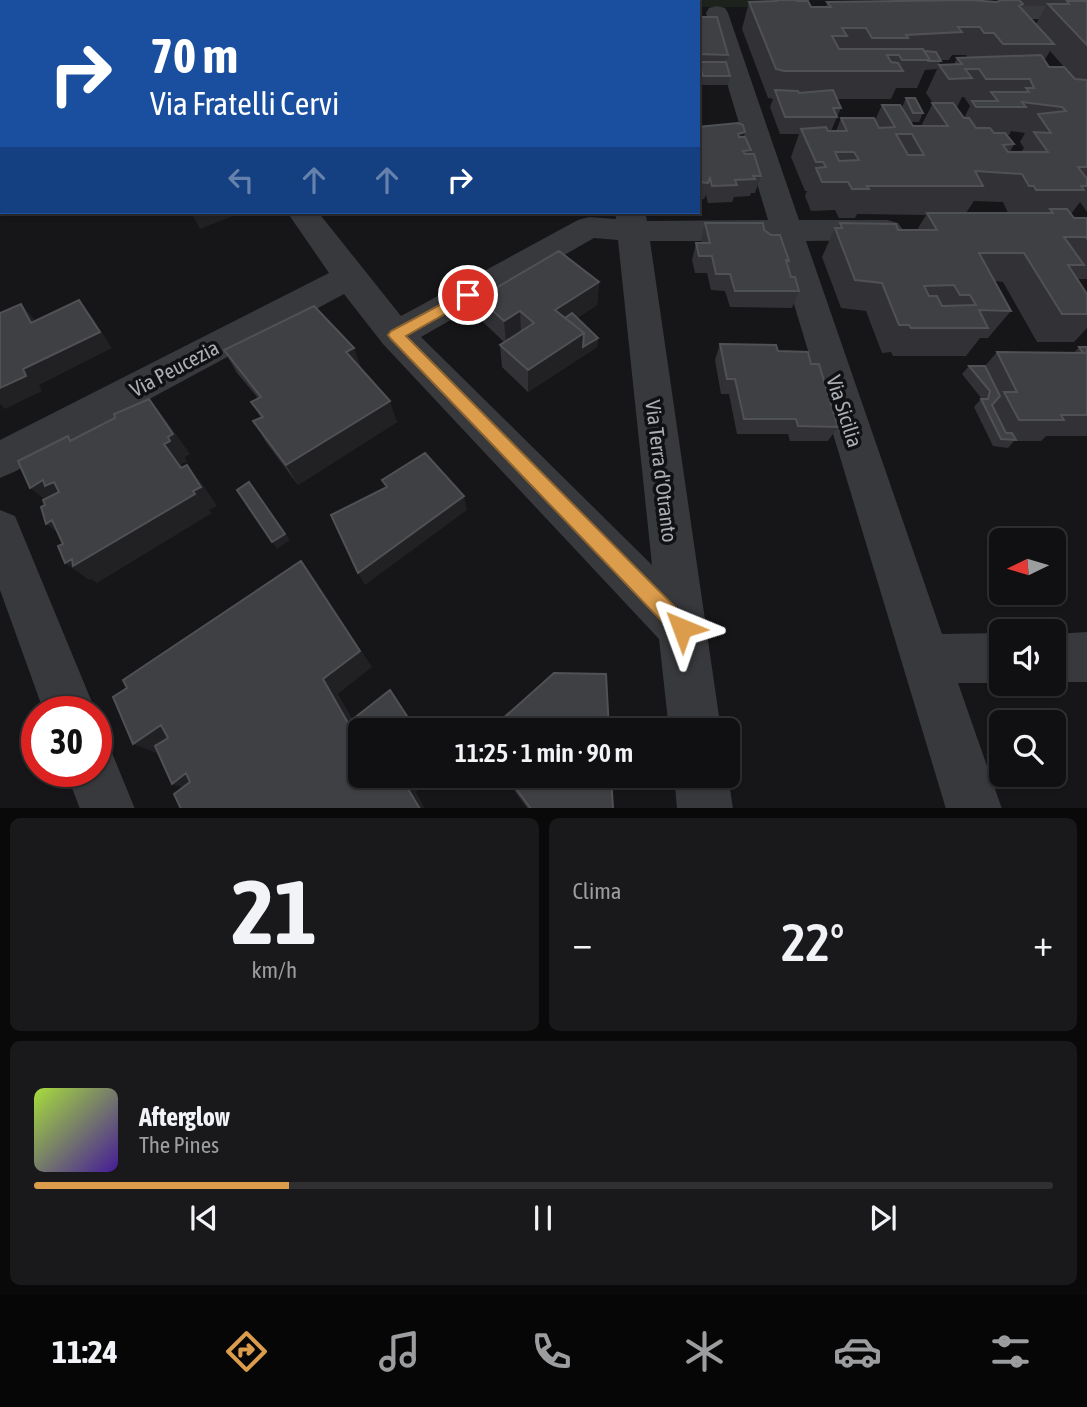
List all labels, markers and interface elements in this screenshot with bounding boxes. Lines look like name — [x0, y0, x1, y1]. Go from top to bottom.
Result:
text: 70 m — [150, 27, 238, 83]
icon: right — [35, 28, 126, 119]
text: Via Fratelli Cervi — [150, 85, 339, 122]
icon: left — [222, 161, 260, 199]
icon: ahead — [295, 161, 333, 199]
icon: ahead — [368, 161, 406, 199]
icon: right — [441, 161, 479, 199]
pin — [438, 265, 498, 325]
icon: arrive — [449, 276, 487, 314]
street label: Via Peucezia — [126, 335, 222, 401]
street label: Via Sicilia — [822, 372, 868, 450]
street label: Via Terra d'Otranto — [641, 399, 683, 543]
north arrow — [989, 528, 1066, 606]
map controls — [989, 528, 1066, 787]
position arrow — [645, 591, 719, 665]
button: sound — [989, 619, 1066, 696]
speed limit sign: 30 — [21, 696, 112, 787]
button: search — [989, 710, 1066, 787]
text: 11:25 · 1 min · 90 m — [455, 738, 633, 768]
text: 21 — [231, 859, 317, 963]
text: Clima — [573, 878, 622, 904]
text: 22° — [781, 912, 844, 972]
text: − — [573, 921, 592, 964]
text: + — [1033, 921, 1053, 964]
text: km/h — [251, 957, 297, 983]
text: Afterglow — [139, 1102, 230, 1132]
text: The Pines — [139, 1132, 219, 1158]
icon: previous — [185, 1199, 223, 1237]
icon: pause — [524, 1199, 562, 1237]
icon: next — [864, 1199, 902, 1237]
icon: directions — [222, 1327, 271, 1376]
icon: music — [375, 1327, 424, 1376]
icon: phone — [527, 1327, 576, 1376]
icon: climate — [680, 1327, 729, 1376]
icon: car — [833, 1327, 882, 1376]
icon: filters — [986, 1327, 1035, 1376]
text: 11:24 — [52, 1333, 118, 1370]

